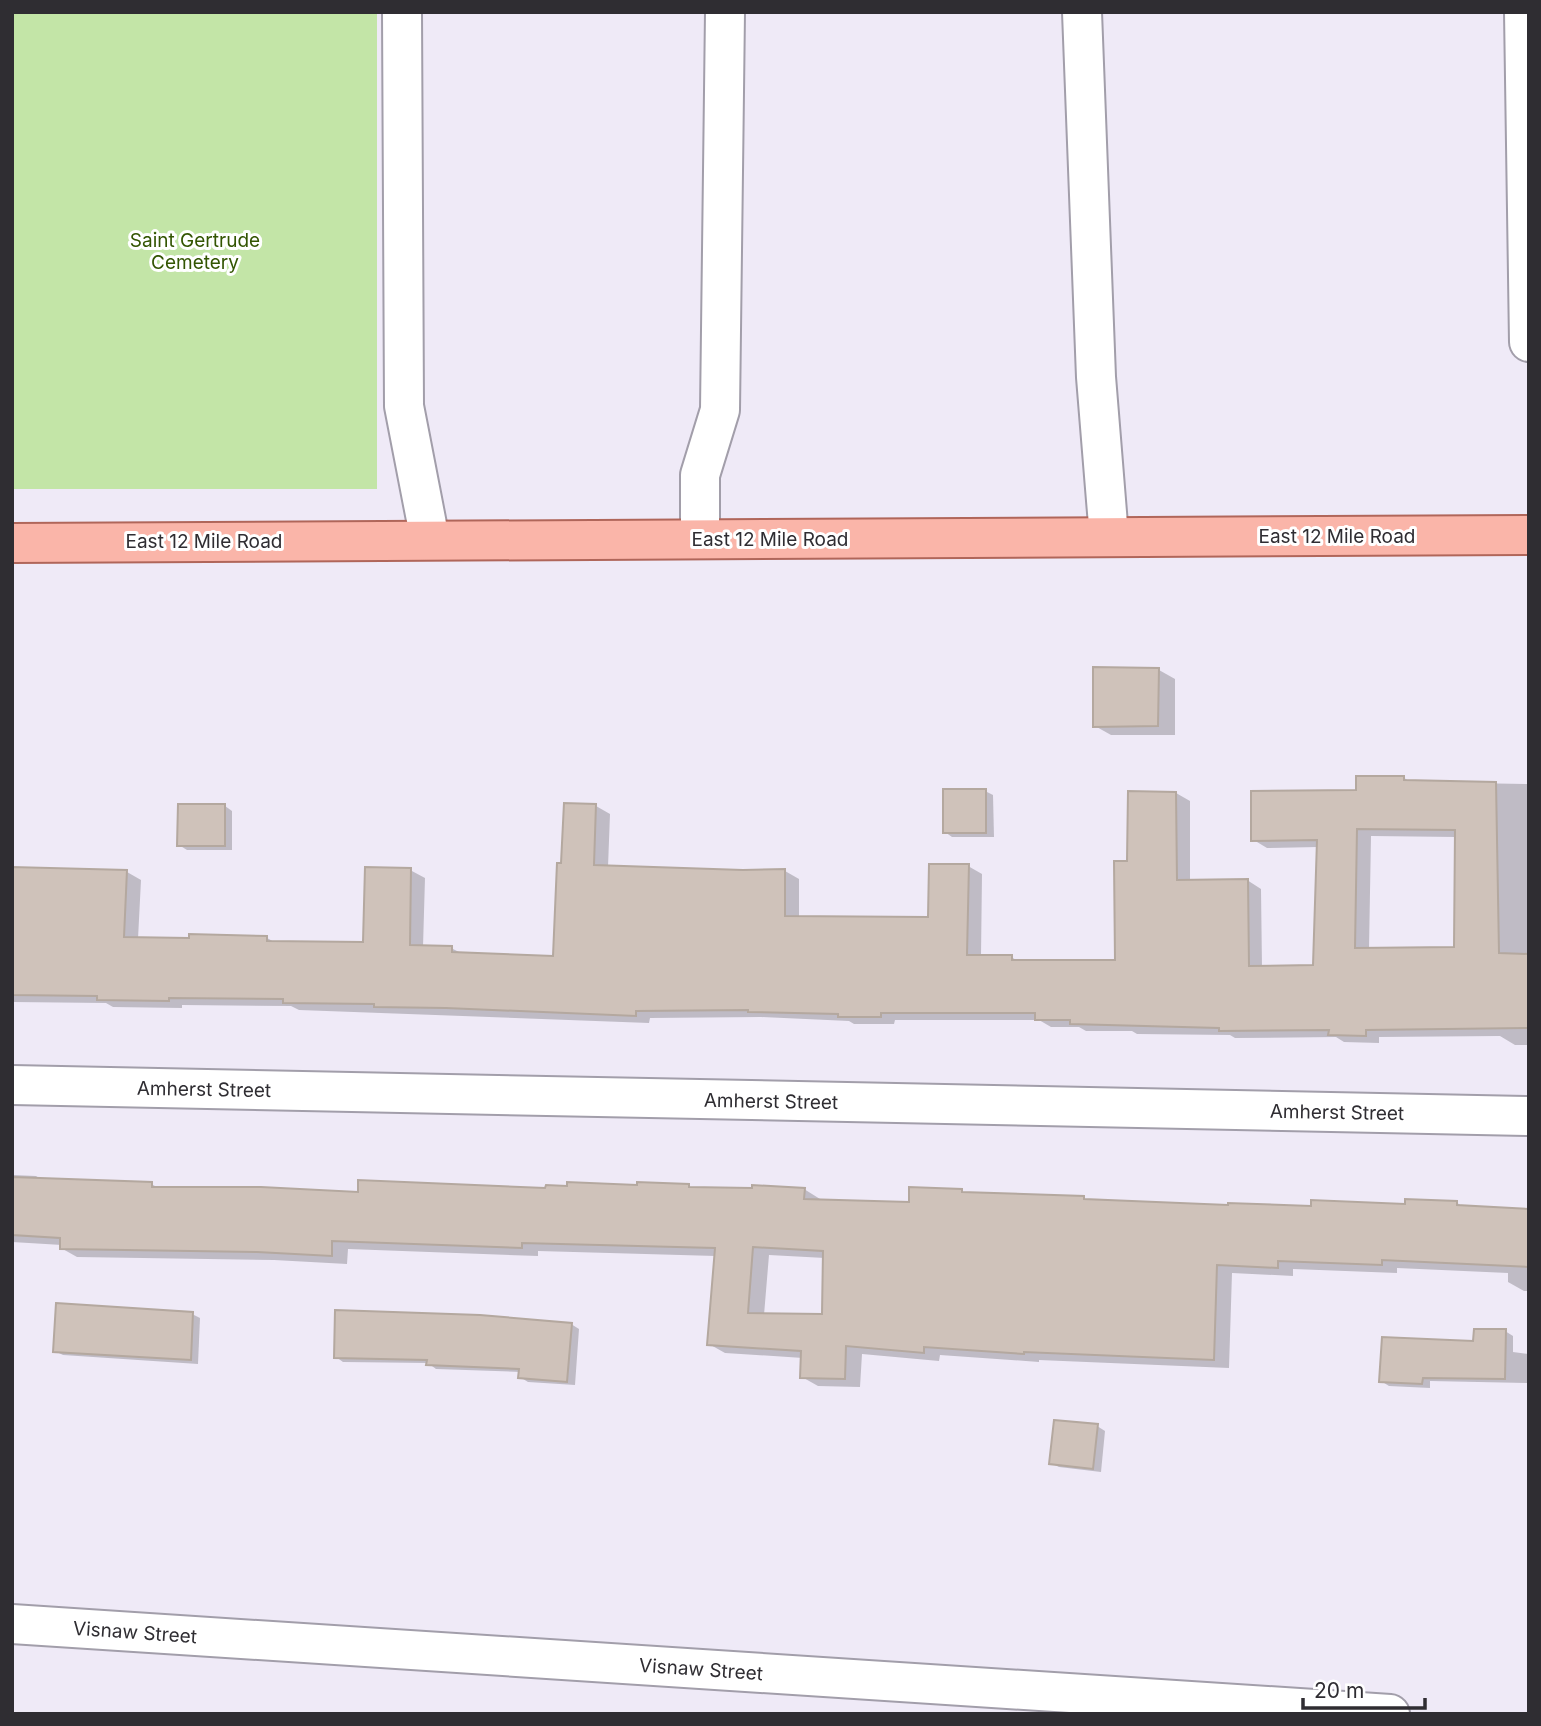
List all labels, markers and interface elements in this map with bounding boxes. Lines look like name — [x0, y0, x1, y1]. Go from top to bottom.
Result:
park label: Saint Gertrude Cemetery — [130, 229, 260, 274]
street label: East 12 Mile Road — [1259, 525, 1415, 548]
street label: East 12 Mile Road — [692, 528, 848, 551]
street label: East 12 Mile Road — [126, 530, 282, 553]
street label: Amherst Street — [137, 1077, 271, 1102]
street label: Amherst Street — [704, 1089, 838, 1114]
street label: Amherst Street — [1270, 1100, 1404, 1125]
street label: Visnaw Street — [72, 1617, 198, 1648]
street label: Visnaw Street — [638, 1654, 764, 1685]
scale bar — [1303, 1666, 1426, 1710]
text: 20 m — [1314, 1678, 1364, 1703]

